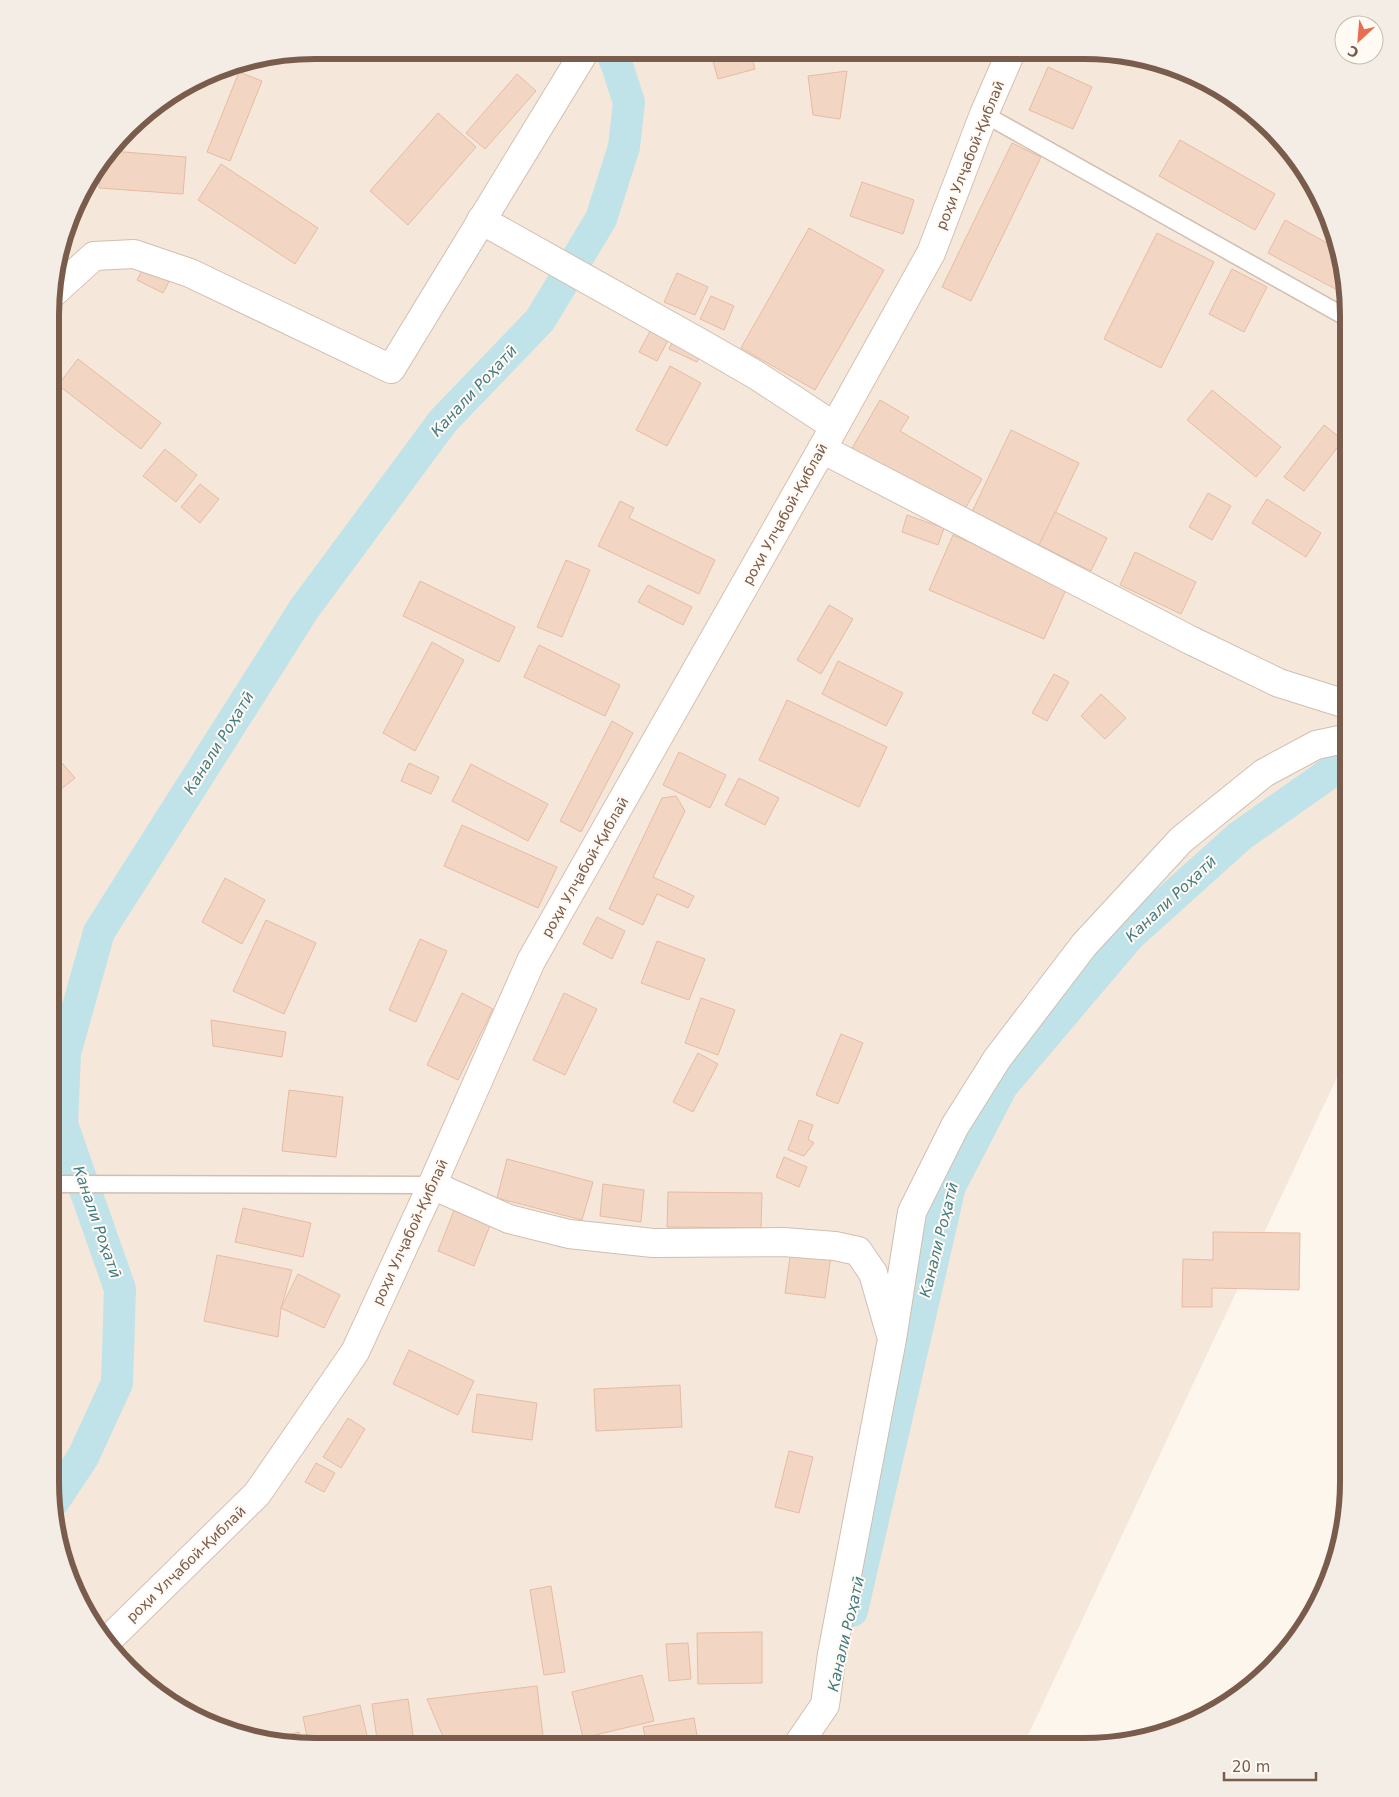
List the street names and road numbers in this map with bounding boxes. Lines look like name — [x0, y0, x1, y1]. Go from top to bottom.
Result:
street label: роҳи Улҷабой-Қиблаӣ — [933, 78, 1007, 232]
street label: роҳи Улҷабой-Қиблаӣ — [739, 440, 831, 588]
street label: роҳи Улҷабой-Қиблаӣ — [538, 794, 632, 940]
street label: роҳи Улҷабой-Қиблаӣ — [369, 1156, 451, 1308]
street label: роҳи Улҷабой-Қиблаӣ — [123, 1503, 249, 1625]

